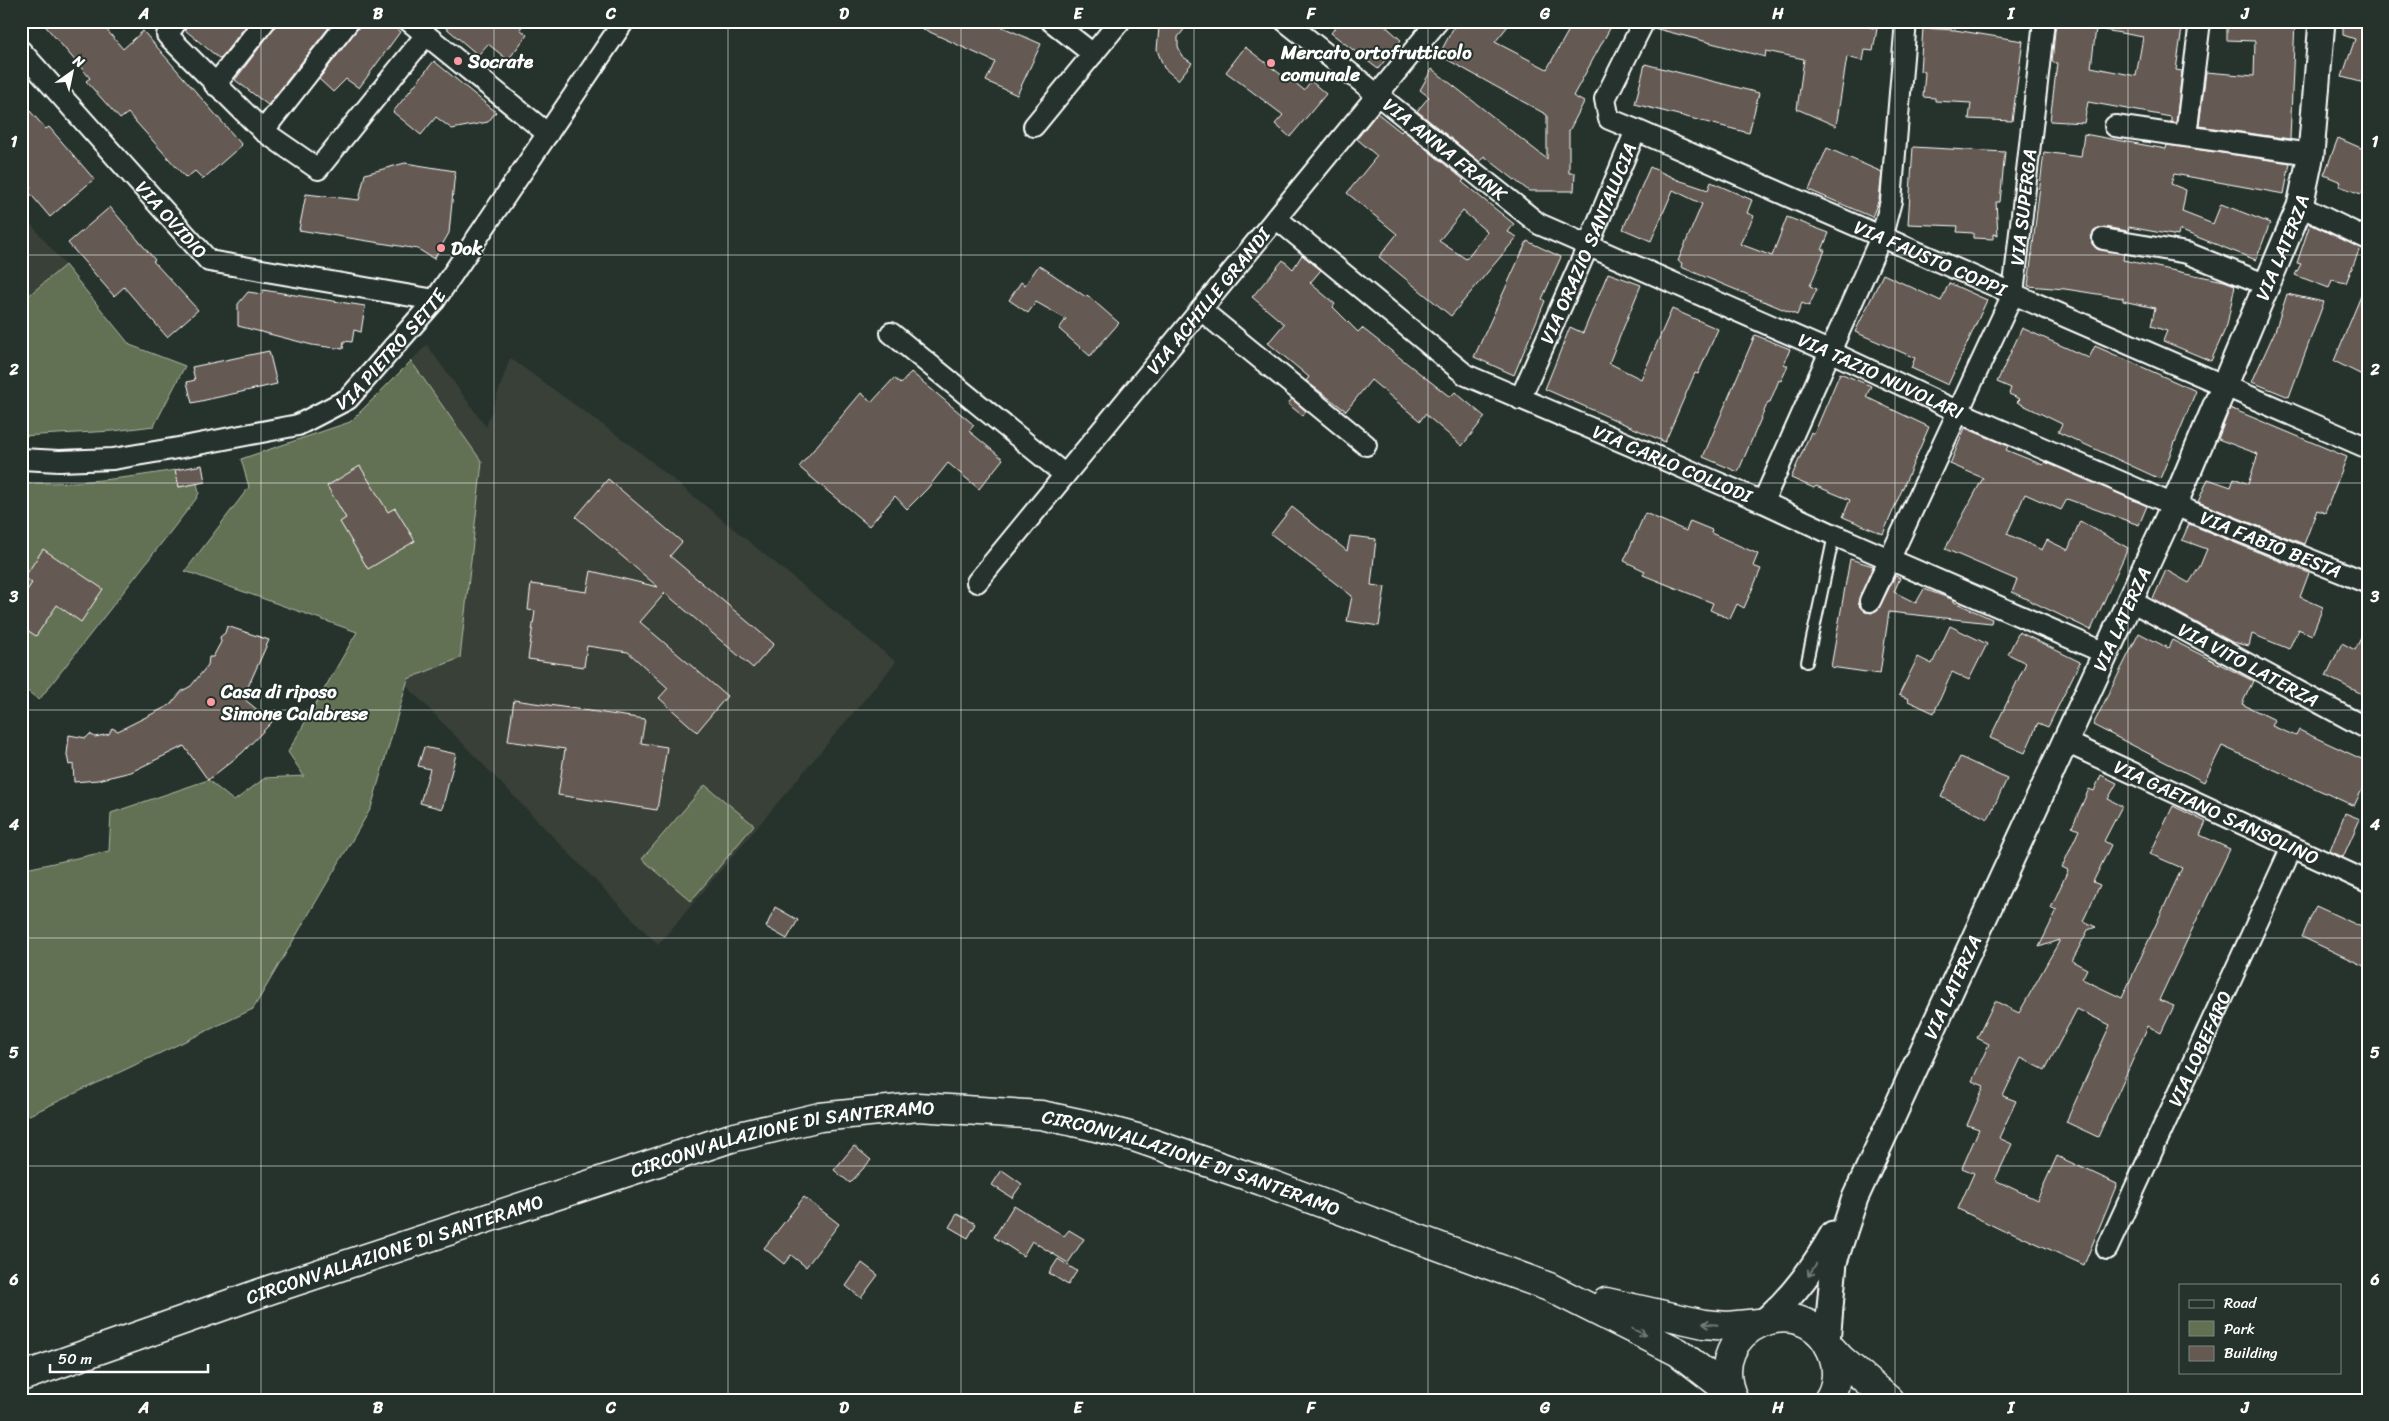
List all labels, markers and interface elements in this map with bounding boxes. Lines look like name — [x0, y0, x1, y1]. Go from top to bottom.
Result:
text: A — [138, 0, 149, 28]
text: B — [373, 0, 384, 28]
text: C — [605, 0, 617, 28]
text: D — [839, 0, 849, 28]
text: E — [1074, 0, 1084, 28]
text: F — [1306, 0, 1317, 28]
text: G — [1539, 0, 1551, 28]
text: H — [1771, 0, 1784, 28]
text: I — [2007, 0, 2016, 28]
text: J — [2240, 0, 2250, 28]
place label: Mercato ortofrutticolo comunale — [1280, 36, 1472, 91]
place label: Socrate — [467, 45, 534, 78]
north arrow — [48, 48, 98, 98]
text: N — [67, 48, 90, 75]
marker: Socrate — [452, 55, 464, 67]
marker: Mercato ortofrutticolo comunale — [1265, 57, 1277, 69]
street label: VIA ANNA FRANK — [1375, 89, 1516, 211]
text: 1 — [11, 127, 18, 156]
text: 1 — [2372, 127, 2379, 156]
street label: VIA ORAZIO SANTALUCIA — [1530, 138, 1646, 349]
street label: VIA SUPERGA — [2000, 147, 2046, 267]
street label: VIA OVIDIO — [127, 173, 216, 267]
street label: VIA LATERZA — [2246, 192, 2319, 306]
street label: VIA FAUSTO COPPI — [1849, 211, 2013, 307]
street label: VIA ACHILLE GRANDI — [1138, 219, 1280, 382]
place label: Dok — [451, 232, 483, 265]
marker: Dok — [435, 242, 447, 254]
street label: VIA PIETRO SETTE — [330, 281, 456, 420]
street label: VIA TAZIO NUVOLARI — [1792, 323, 1969, 429]
text: 2 — [8, 355, 19, 384]
text: 2 — [2369, 355, 2380, 384]
street label: VIA CARLO COLLODI — [1587, 415, 1759, 513]
street label: VIA FABIO BESTA — [2195, 501, 2346, 588]
street label: VIA LATERZA — [2084, 561, 2160, 677]
text: 3 — [9, 582, 19, 611]
text: 3 — [2370, 582, 2380, 611]
street label: VIA VITO LATERZA — [2172, 614, 2325, 717]
place label: Casa di riposo Simone Calabrese — [220, 675, 368, 730]
marker: Casa di riposo Simone Calabrese — [205, 696, 217, 708]
street label: VIA GAETANO SANSOLINO — [2108, 750, 2325, 874]
text: 4 — [8, 810, 19, 839]
text: 4 — [2369, 810, 2380, 839]
street label: VIA LATERZA — [1914, 929, 1991, 1045]
street label: VIA LOBEFARO — [2159, 985, 2241, 1112]
text: 5 — [9, 1038, 19, 1067]
text: 5 — [2370, 1038, 2380, 1067]
street label: CIRCONVALLAZIONE DI SANTERAMO — [626, 1091, 936, 1187]
street label: CIRCONVALLAZIONE DI SANTERAMO — [1039, 1100, 1345, 1226]
street label: CIRCONVALLAZIONE DI SANTERAMO — [241, 1185, 548, 1314]
one-way arrow — [1807, 1262, 1817, 1276]
text: 6 — [8, 1265, 19, 1294]
text: 6 — [2369, 1265, 2380, 1294]
legend — [2179, 1284, 2342, 1374]
text: Road — [2224, 1290, 2257, 1316]
text: Park — [2224, 1316, 2255, 1342]
one-way arrow — [1703, 1320, 1719, 1329]
one-way arrow — [1631, 1328, 1646, 1337]
text: Building — [2224, 1340, 2278, 1366]
scale bar — [50, 1341, 208, 1373]
text: 50 m — [58, 1346, 93, 1372]
text: A — [138, 1393, 149, 1421]
text: B — [373, 1393, 384, 1421]
text: C — [605, 1393, 617, 1421]
text: D — [839, 1393, 849, 1421]
text: E — [1074, 1393, 1084, 1421]
text: F — [1306, 1393, 1317, 1421]
text: G — [1539, 1393, 1551, 1421]
text: H — [1771, 1393, 1784, 1421]
text: I — [2007, 1393, 2016, 1421]
text: J — [2240, 1393, 2250, 1421]

